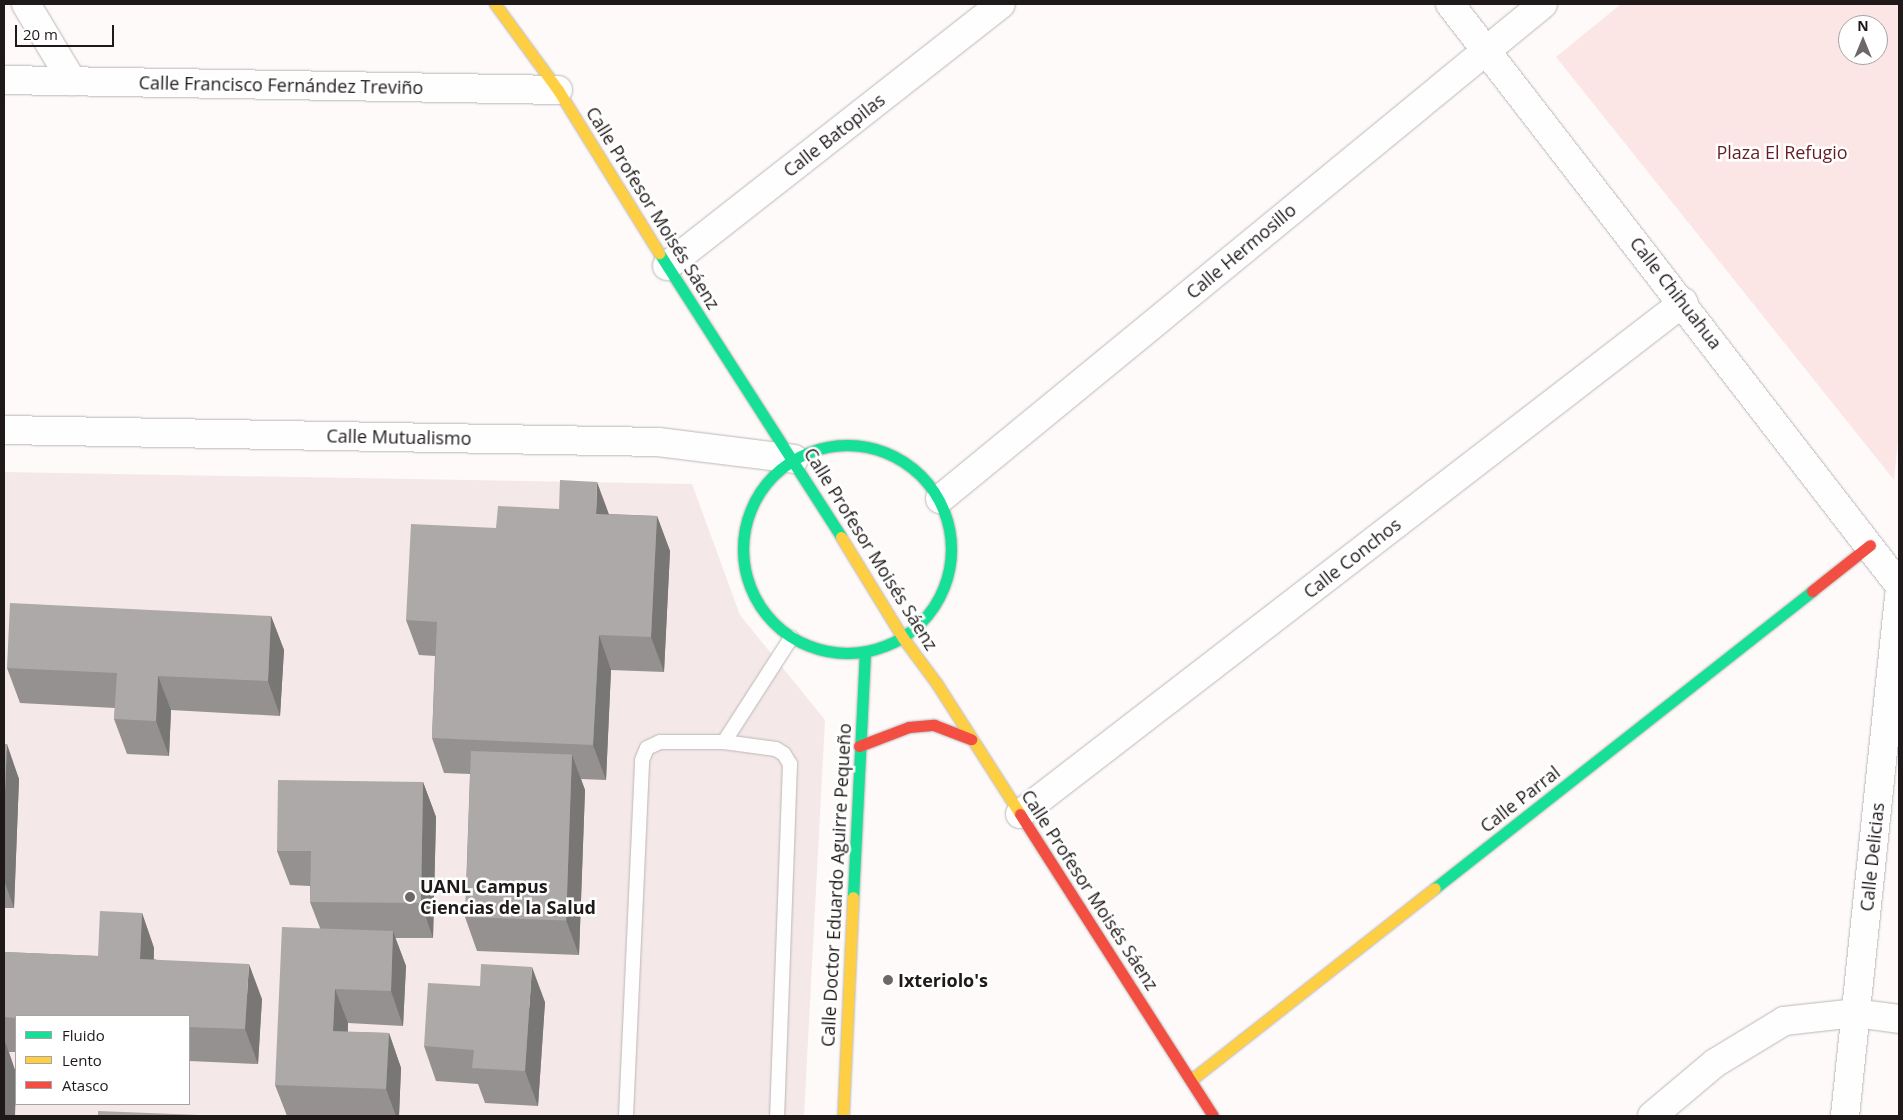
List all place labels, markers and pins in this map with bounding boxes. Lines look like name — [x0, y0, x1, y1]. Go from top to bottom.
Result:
place label: UANL Campus Ciencias de la Salud — [420, 876, 596, 919]
marker: UANL Campus Ciencias de la Salud — [404, 891, 416, 903]
place label: Ixteriolo's — [898, 969, 988, 991]
marker: Ixteriolo's — [882, 974, 894, 986]

